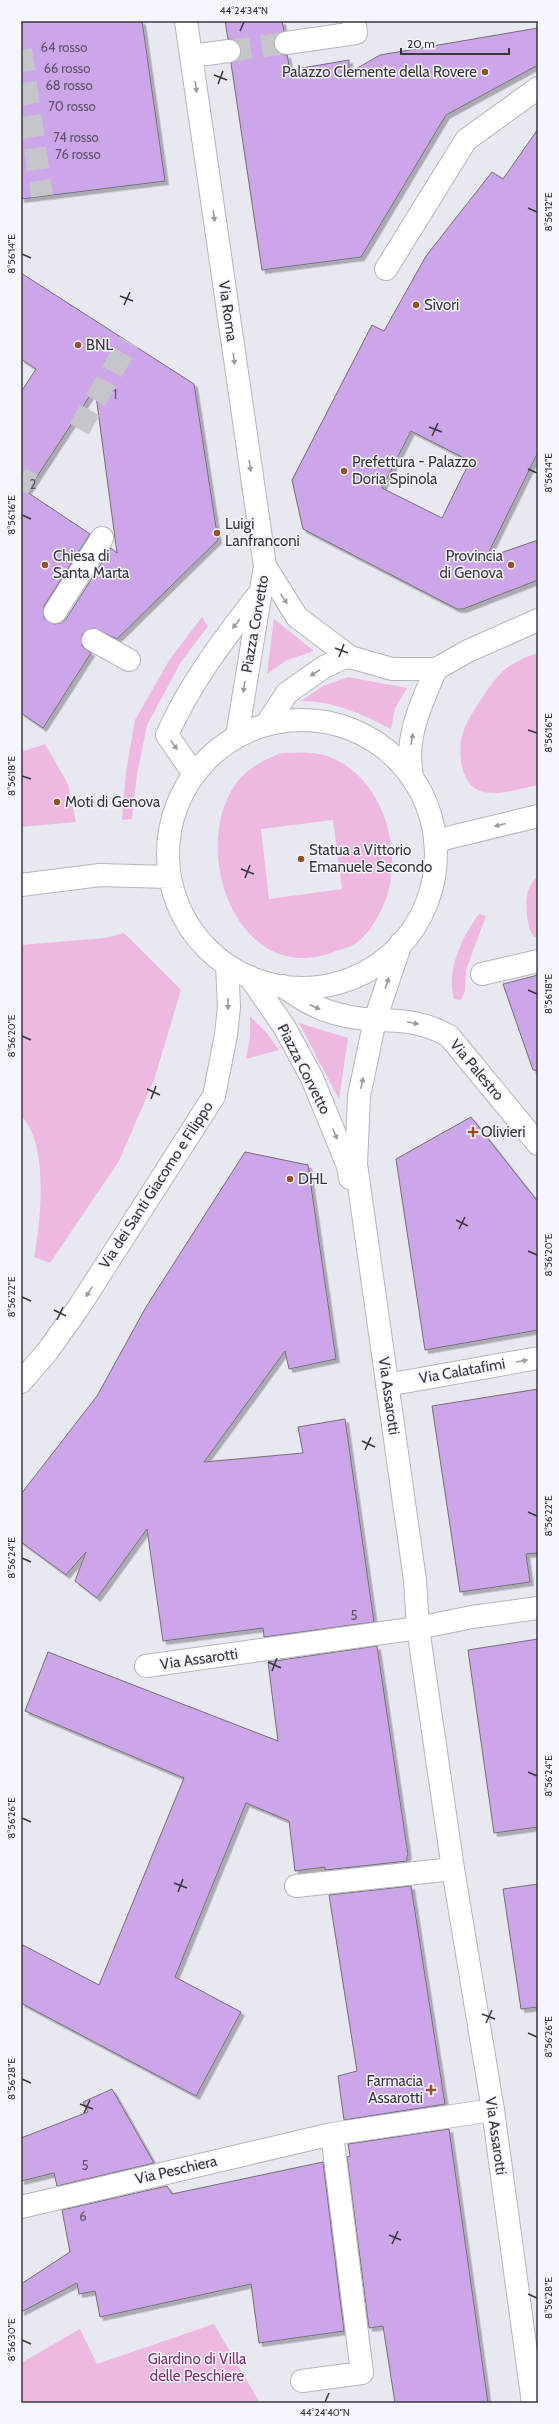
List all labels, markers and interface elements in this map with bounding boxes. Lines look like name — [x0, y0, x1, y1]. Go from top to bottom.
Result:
text: 44°24'34"N — [220, 4, 268, 17]
scale bar — [401, 30, 509, 56]
text: 20 m — [407, 36, 435, 51]
house number: 64 rosso — [41, 39, 87, 55]
house number: 66 rosso — [44, 60, 90, 76]
place label: Palazzo Clemente della Rovere — [282, 63, 477, 81]
marker: Palazzo Clemente della Rovere — [480, 67, 490, 77]
house number: 68 rosso — [45, 77, 93, 93]
one-way arrow — [193, 81, 199, 93]
house number: 70 rosso — [48, 98, 96, 114]
house number: 74 rosso — [53, 129, 99, 145]
house number: 76 rosso — [55, 146, 101, 162]
text: 8°56'12"E — [542, 192, 555, 232]
one-way arrow — [211, 210, 217, 222]
text: 8°56'14"E — [5, 234, 18, 274]
street label: Via Roma — [215, 280, 241, 343]
place label: Sìvori — [424, 296, 459, 314]
marker: Sìvori — [411, 300, 421, 310]
place label: BNL — [86, 336, 114, 354]
marker: BNL — [73, 340, 83, 350]
one-way arrow — [231, 353, 237, 365]
house number: 1 — [113, 386, 117, 402]
place label: Prefettura - Palazzo Doria Spinola — [352, 453, 477, 488]
text: 8°56'14"E — [542, 453, 555, 493]
one-way arrow — [247, 460, 253, 472]
marker: Prefettura - Palazzo Doria Spinola — [339, 466, 349, 476]
house number: 2 — [30, 476, 37, 492]
text: 8°56'16"E — [5, 495, 18, 535]
place label: Luigi Lanfranconi — [225, 515, 300, 550]
marker: Luigi Lanfranconi — [212, 528, 222, 538]
place label: Chiesa di Santa Marta — [53, 547, 130, 582]
place label: Provincia di Genova — [439, 547, 504, 582]
marker: Chiesa di Santa Marta — [40, 560, 50, 570]
marker: Provincia di Genova — [506, 560, 516, 570]
street label: Piazza Corvetto — [238, 574, 272, 674]
one-way arrow — [280, 594, 288, 605]
one-way arrow — [231, 618, 240, 629]
one-way arrow — [310, 669, 320, 677]
one-way arrow — [241, 681, 247, 693]
text: 8°56'16"E — [542, 713, 555, 753]
one-way arrow — [409, 733, 415, 745]
one-way arrow — [170, 740, 178, 750]
text: 8°56'18"E — [5, 756, 18, 796]
place label: Moti di Genova — [65, 793, 161, 811]
marker: Moti di Genova — [52, 797, 62, 807]
one-way arrow — [494, 822, 506, 828]
place label: Statua a Vittorio Emanuele Secondo — [309, 841, 432, 876]
marker: Statua a Vittorio Emanuele Secondo — [296, 854, 306, 864]
text: 8°56'18"E — [542, 974, 555, 1014]
one-way arrow — [384, 977, 390, 989]
one-way arrow — [225, 998, 231, 1011]
one-way arrow — [309, 1004, 321, 1010]
text: 8°56'20"E — [5, 1014, 18, 1057]
one-way arrow — [407, 1020, 420, 1026]
street label: Piazza Corvetto — [274, 1021, 334, 1117]
street label: Via Palestro — [446, 1036, 508, 1104]
one-way arrow — [359, 1077, 365, 1090]
street label: Via dei Santi Giacomo e Filippo — [95, 1098, 217, 1272]
place label: Olivieri — [481, 1123, 525, 1141]
marker: Olivieri — [468, 1127, 478, 1137]
one-way arrow — [332, 1129, 338, 1140]
place label: DHL — [298, 1170, 327, 1188]
marker: DHL — [285, 1174, 295, 1184]
text: 8°56'20"E — [542, 1233, 555, 1276]
text: 8°56'22"E — [5, 1276, 18, 1318]
one-way arrow — [85, 1286, 92, 1297]
street label: Via Calatafimi — [417, 1355, 507, 1387]
street label: Via Assarotti — [375, 1356, 403, 1436]
one-way arrow — [516, 1358, 528, 1364]
text: 8°56'22"E — [542, 1495, 555, 1537]
text: 8°56'24"E — [5, 1537, 18, 1579]
house number: 5 — [350, 1607, 358, 1623]
street label: Via Assarotti — [159, 1645, 239, 1673]
text: 8°56'24"E — [542, 1755, 555, 1797]
text: 8°56'26"E — [5, 1797, 18, 1839]
text: 8°56'26"E — [542, 2016, 555, 2058]
text: 8°56'28"E — [5, 2058, 18, 2100]
place label: Farmacia Assarotti — [367, 2072, 424, 2107]
marker: Farmacia Assarotti — [426, 2085, 436, 2095]
street label: Via Assarotti — [482, 2096, 510, 2176]
street label: Via Peschiera — [133, 2152, 219, 2188]
house number: 5 — [81, 2157, 89, 2173]
house number: 6 — [79, 2208, 87, 2224]
text: 8°56'28"E — [542, 2277, 555, 2319]
text: 8°56'30"E — [5, 2318, 18, 2361]
park label: Giardino di Villa delle Peschiere — [148, 2350, 247, 2385]
text: 44°24'40"N — [300, 2406, 350, 2419]

